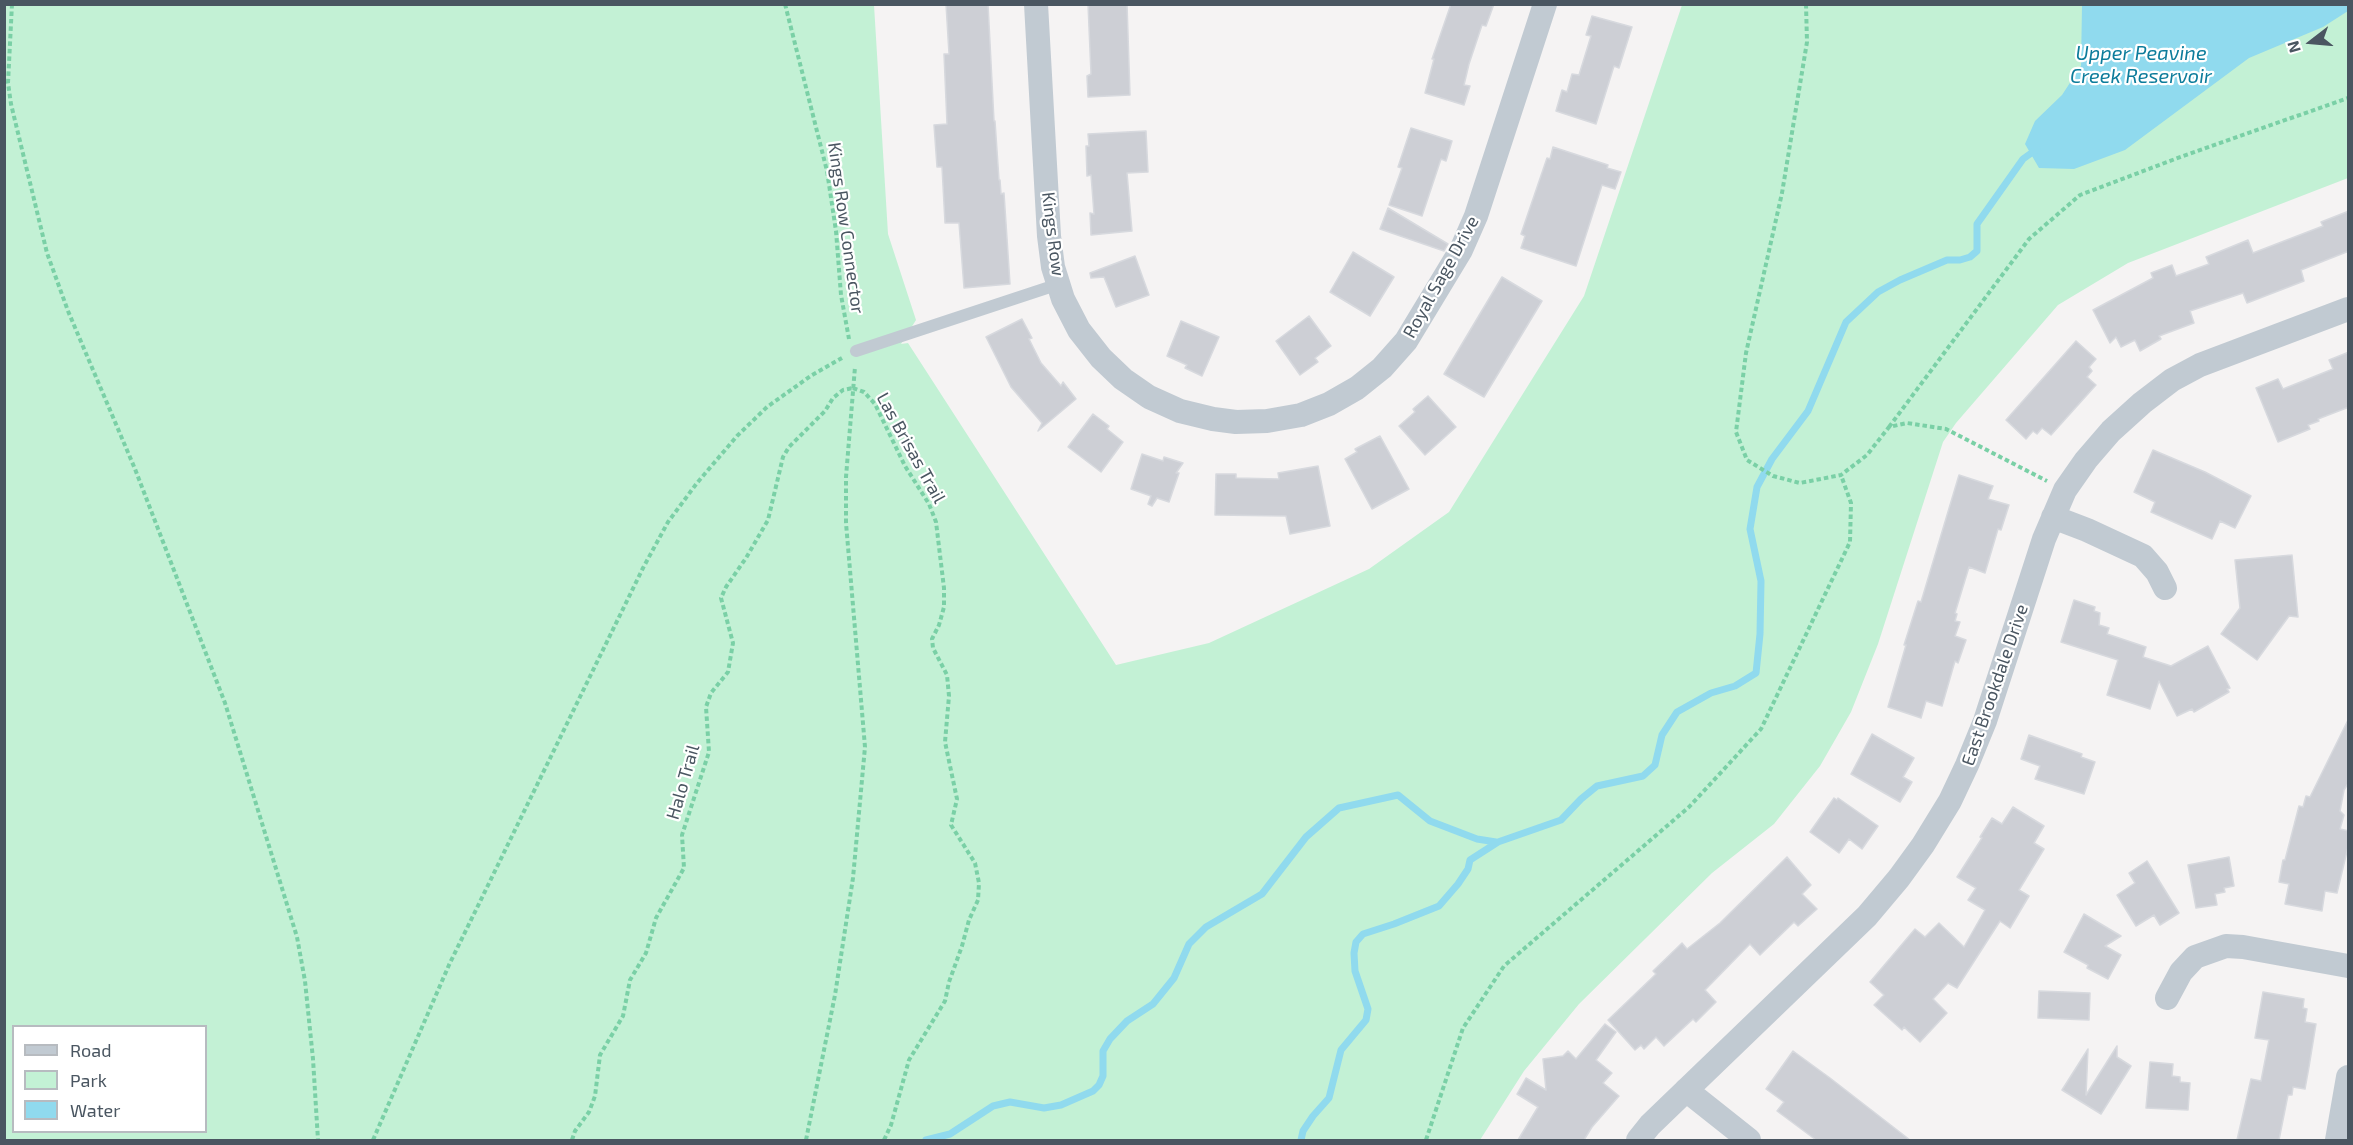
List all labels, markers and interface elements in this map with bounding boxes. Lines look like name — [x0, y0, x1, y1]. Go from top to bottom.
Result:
north arrow — [2281, 12, 2341, 72]
text: N — [2282, 39, 2304, 55]
water label: Upper Peavine Creek Reservoir — [2070, 41, 2212, 88]
street label: Kings Row Connector — [823, 141, 869, 315]
street label: Kings Row — [1037, 191, 1069, 277]
street label: Royal Sage Drive — [1399, 212, 1483, 342]
street label: Las Brisas Trail — [872, 389, 950, 507]
street label: East Brookdale Drive — [1957, 601, 2033, 769]
street label: Halo Trail — [662, 742, 704, 822]
legend — [12, 1025, 207, 1133]
text: Road — [70, 1039, 111, 1061]
text: Park — [70, 1069, 107, 1091]
text: Water — [70, 1099, 120, 1121]

